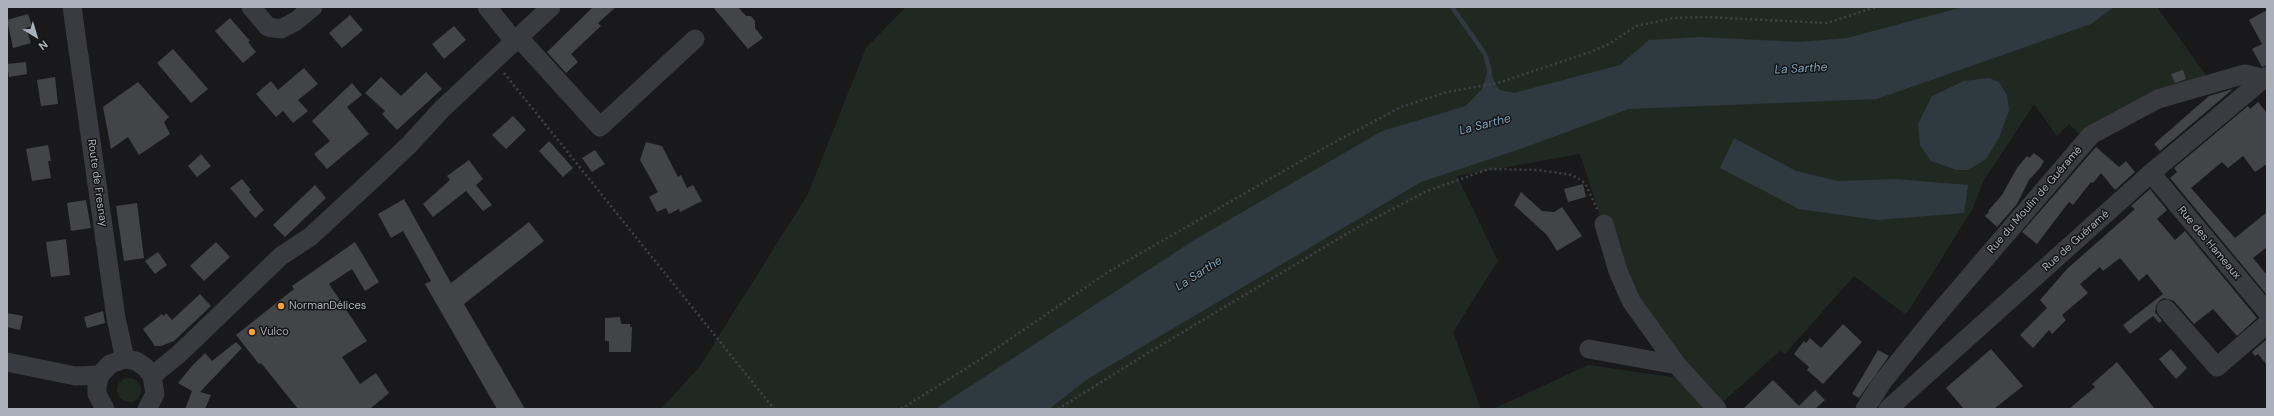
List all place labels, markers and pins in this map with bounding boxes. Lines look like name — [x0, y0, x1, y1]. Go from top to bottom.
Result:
place label: NormanDélices — [289, 299, 366, 313]
marker: NormanDélices — [276, 301, 286, 311]
place label: Vulco — [260, 325, 289, 339]
marker: Vulco — [247, 327, 257, 337]

